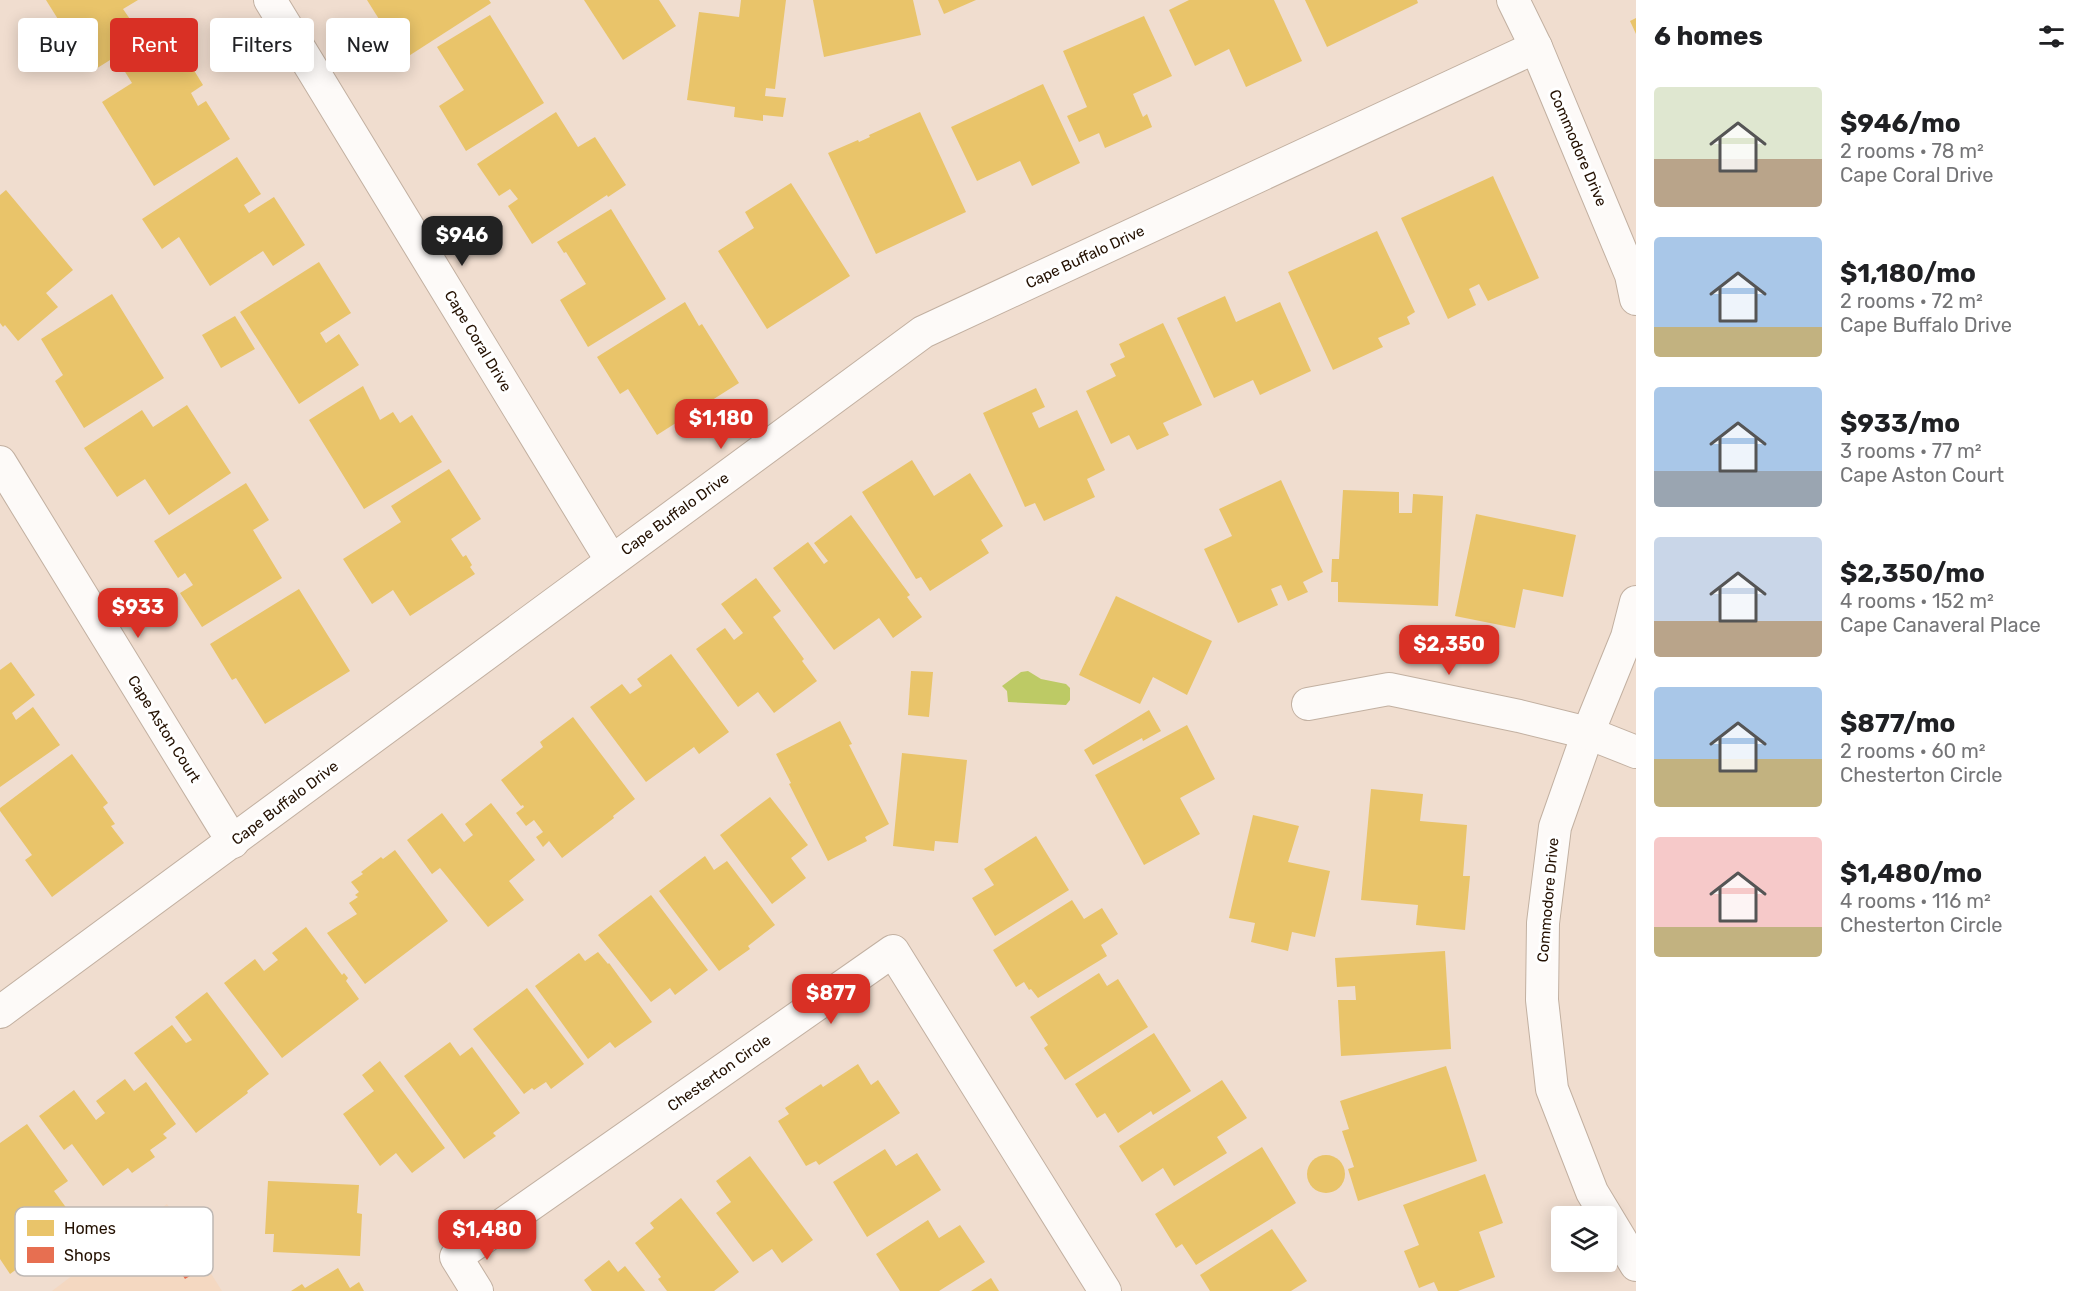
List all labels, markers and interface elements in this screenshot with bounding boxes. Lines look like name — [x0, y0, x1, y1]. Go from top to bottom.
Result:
chip: Buy — [18, 18, 98, 72]
chip: Rent — [110, 18, 198, 72]
chip: Filters — [210, 18, 314, 72]
chip: New — [326, 18, 410, 72]
icon: filters — [2035, 20, 2068, 53]
text: 6 homes — [1654, 21, 1763, 52]
street label: Commodore Drive — [1545, 87, 1611, 209]
text: $946/mo — [1840, 108, 1961, 139]
icon: home — [1702, 111, 1774, 183]
text: 2 rooms · 78 m² — [1840, 139, 1984, 163]
text: Cape Coral Drive — [1840, 163, 1994, 187]
pin: $946 — [426, 216, 498, 267]
street label: Cape Buffalo Drive — [1023, 222, 1147, 292]
text: $946 — [436, 223, 488, 247]
text: $1,180/mo — [1840, 258, 1976, 289]
icon: home — [1702, 261, 1774, 333]
street label: Cape Coral Drive — [441, 287, 515, 395]
text: 2 rooms · 72 m² — [1840, 289, 1983, 313]
text: Cape Buffalo Drive — [1840, 313, 2012, 337]
pin: $1,180 — [672, 399, 770, 450]
text: $1,180 — [689, 406, 753, 430]
text: $933/mo — [1840, 408, 1960, 439]
icon: home — [1702, 411, 1774, 483]
text: 3 rooms · 77 m² — [1840, 439, 1982, 463]
text: Cape Aston Court — [1840, 463, 2004, 487]
street label: Cape Buffalo Drive — [618, 469, 732, 559]
text: $2,350/mo — [1840, 558, 1985, 589]
icon: home — [1702, 561, 1774, 633]
pin: $933 — [102, 588, 174, 639]
text: 4 rooms · 152 m² — [1840, 589, 1994, 613]
text: $933 — [112, 595, 164, 619]
text: Cape Canaveral Place — [1840, 613, 2041, 637]
pin: $2,350 — [1400, 625, 1498, 676]
text: $2,350 — [1413, 632, 1485, 656]
street label: Cape Aston Court — [124, 672, 204, 786]
text: $877/mo — [1840, 708, 1955, 739]
icon: home — [1702, 711, 1774, 783]
text: 2 rooms · 60 m² — [1840, 739, 1986, 763]
street label: Cape Buffalo Drive — [228, 757, 342, 849]
text: Chesterton Circle — [1840, 763, 2003, 787]
street label: Commodore Drive — [1534, 837, 1562, 963]
text: $1,480/mo — [1840, 858, 1982, 889]
icon: home — [1702, 861, 1774, 933]
text: 4 rooms · 116 m² — [1840, 889, 1991, 913]
text: Chesterton Circle — [1840, 913, 2003, 937]
pin: $877 — [795, 974, 867, 1025]
text: $877 — [806, 981, 856, 1005]
street label: Chesterton Circle — [664, 1031, 774, 1115]
map controls — [1551, 1206, 1617, 1272]
button: layers — [1551, 1206, 1617, 1272]
legend — [15, 1207, 213, 1276]
pin: $1,480 — [438, 1210, 536, 1261]
text: $1,480 — [452, 1217, 522, 1241]
text: Homes — [64, 1219, 116, 1238]
text: Shops — [64, 1246, 111, 1265]

